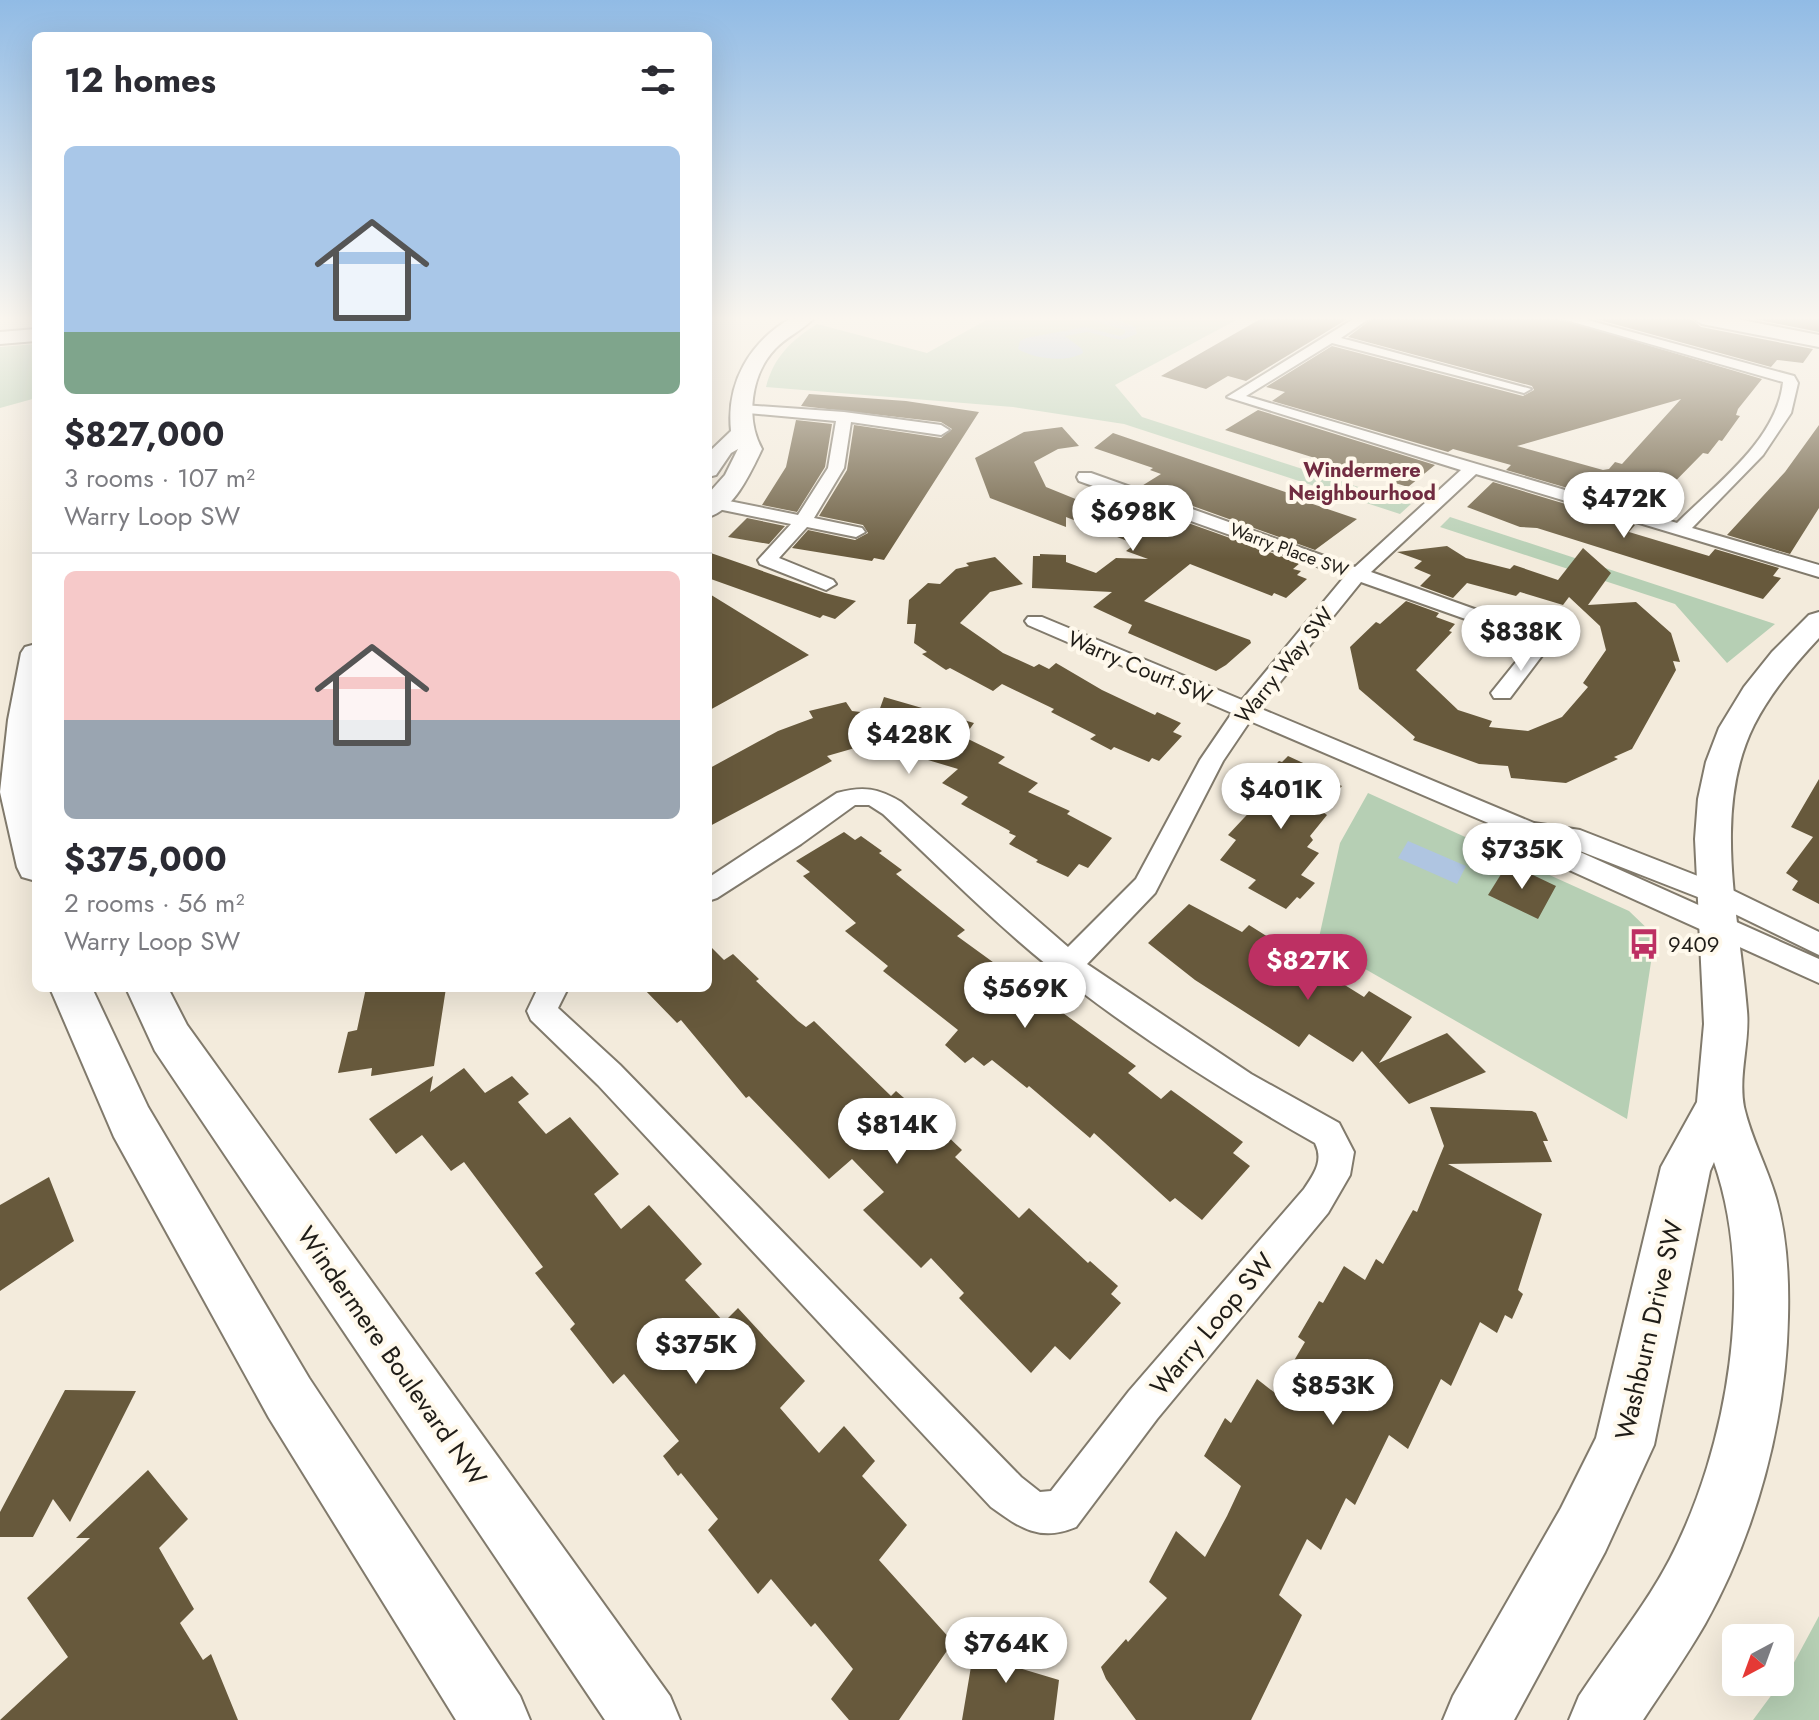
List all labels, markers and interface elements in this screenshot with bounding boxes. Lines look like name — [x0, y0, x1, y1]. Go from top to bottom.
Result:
text: 12 homes — [64, 56, 216, 105]
icon: filters — [636, 58, 680, 102]
icon: home — [300, 198, 444, 342]
text: $827,000 — [64, 410, 224, 459]
district label: Windermere Neighbourhood — [1288, 456, 1436, 508]
text: 3 rooms · 107 m² — [64, 459, 255, 497]
pin: $472K — [1568, 472, 1680, 540]
text: $472K — [1581, 479, 1667, 517]
pin: $698K — [1077, 485, 1189, 553]
text: $698K — [1090, 492, 1176, 530]
text: Warry Loop SW — [64, 497, 240, 535]
street label: Warry Place SW — [1226, 516, 1352, 584]
street label: Warry Way SW — [1227, 599, 1341, 730]
pin: $838K — [1465, 605, 1577, 673]
text: $838K — [1479, 612, 1563, 650]
street label: Warry Court SW — [1063, 622, 1217, 712]
icon: home — [300, 623, 444, 767]
pin: $428K — [853, 708, 965, 776]
text: $428K — [866, 715, 952, 753]
pin: $401K — [1225, 763, 1337, 831]
text: $401K — [1240, 770, 1322, 808]
pin: $735K — [1466, 823, 1578, 891]
text: $735K — [1481, 830, 1563, 868]
text: $375,000 — [64, 835, 227, 884]
text: 2 rooms · 56 m² — [64, 884, 244, 922]
text: Warry Loop SW — [64, 922, 240, 960]
bus stop icon: 9409 — [1627, 927, 1661, 961]
place label: 9409 — [1668, 928, 1719, 960]
pin: $827K — [1252, 934, 1364, 1002]
text: $827K — [1266, 941, 1350, 979]
pin: $569K — [969, 962, 1081, 1030]
text: $569K — [982, 969, 1068, 1007]
pin: $814K — [841, 1098, 953, 1166]
text: $814K — [856, 1105, 938, 1143]
street label: Washburn Drive SW — [1605, 1216, 1693, 1444]
street label: Windermere Boulevard NW — [288, 1218, 496, 1494]
street label: Warry Loop SW — [1141, 1244, 1283, 1404]
pin: $375K — [640, 1318, 752, 1386]
text: $375K — [655, 1325, 737, 1363]
pin: $853K — [1277, 1359, 1389, 1427]
text: $853K — [1291, 1366, 1375, 1404]
pin: $764K — [950, 1617, 1062, 1685]
text: $764K — [963, 1624, 1049, 1662]
north arrow — [1722, 1624, 1794, 1696]
map controls — [1722, 1624, 1794, 1696]

